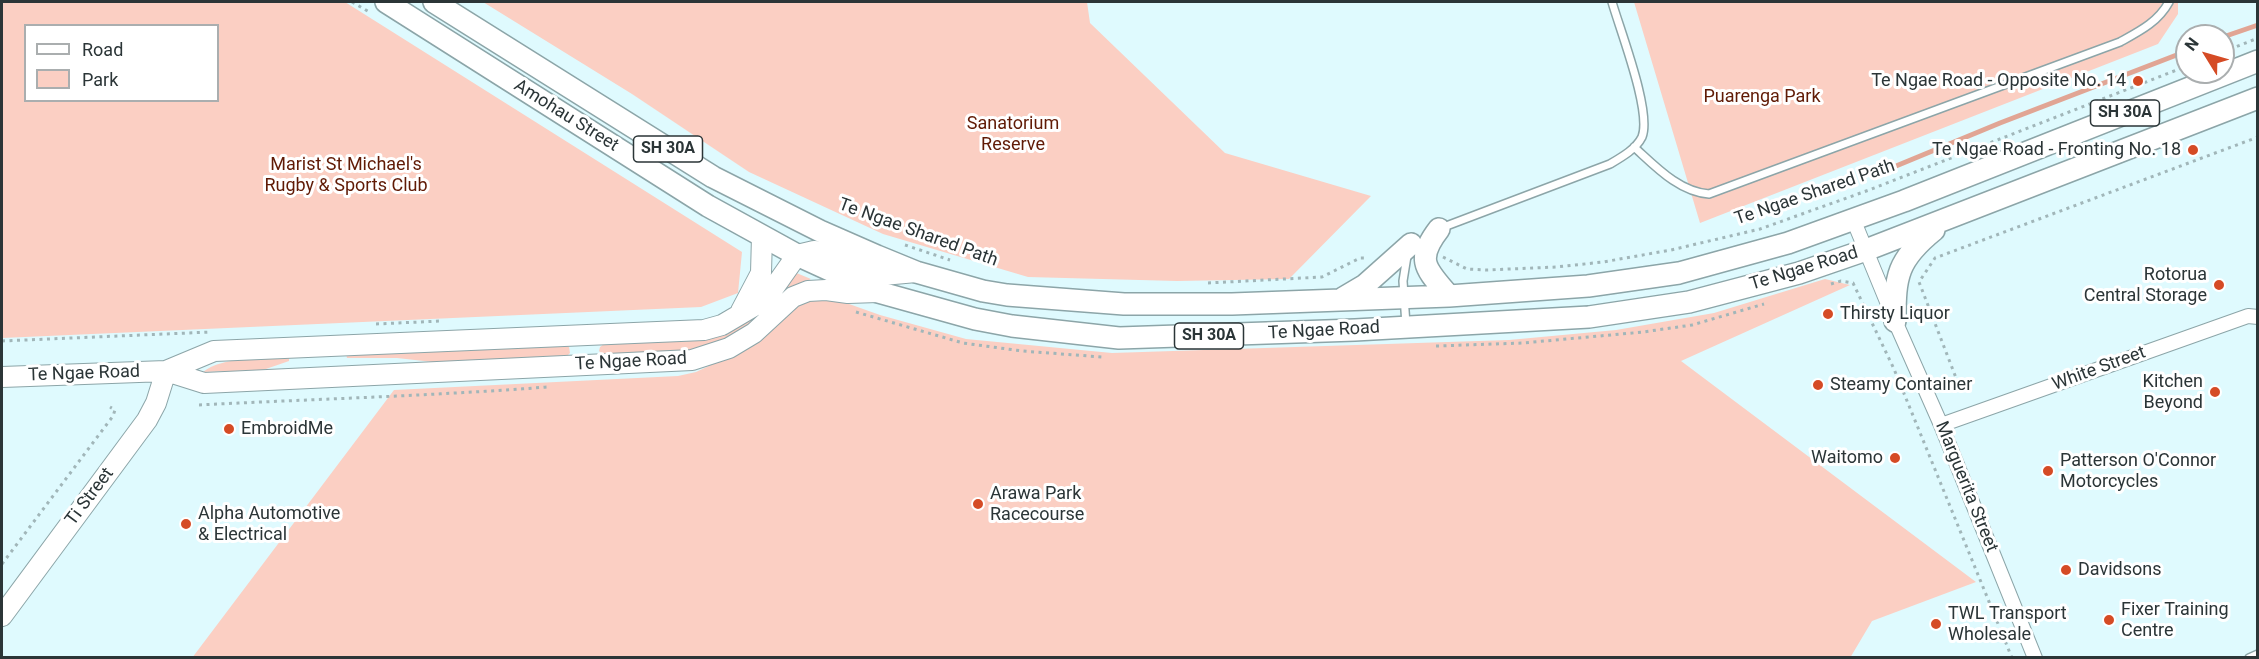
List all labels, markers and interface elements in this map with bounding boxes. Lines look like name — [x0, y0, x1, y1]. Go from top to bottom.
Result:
legend — [24, 24, 219, 102]
north arrow — [2175, 24, 2235, 84]
text: N — [2181, 34, 2203, 54]
text: Road — [82, 39, 123, 60]
text: Park — [82, 69, 118, 90]
place label: Te Ngae Road - Opposite No. 14 — [1871, 70, 2126, 92]
marker: Te Ngae Road - Opposite No. 14 — [2131, 74, 2145, 88]
street label: Amohau Street — [510, 75, 622, 157]
park label: Puarenga Park — [1703, 86, 1821, 108]
road number: SH 30A — [2090, 100, 2160, 126]
park label: Sanatorium Reserve — [967, 113, 1059, 156]
road number: SH 30A — [634, 136, 702, 162]
place label: Te Ngae Road - Fronting No. 18 — [1932, 139, 2181, 161]
marker: Te Ngae Road - Fronting No. 18 — [2186, 143, 2200, 157]
park label: Marist St Michael's Rugby & Sports Club — [264, 154, 428, 196]
street label: Te Ngae Shared Path — [1732, 155, 1898, 231]
street label: Te Ngae Shared Path — [835, 194, 1001, 272]
street label: Te Ngae Road — [1747, 242, 1861, 296]
place label: Rotorua Central Storage — [2084, 264, 2207, 306]
marker: Rotorua Central Storage — [2212, 278, 2226, 292]
place label: Thirsty Liquor — [1840, 303, 1950, 325]
marker: Thirsty Liquor — [1821, 307, 1835, 321]
street label: Te Ngae Road — [1268, 317, 1380, 345]
road number: SH 30A — [1174, 323, 1244, 349]
street label: White Street — [2049, 342, 2149, 396]
street label: Te Ngae Road — [575, 348, 687, 376]
street label: Te Ngae Road — [28, 361, 140, 387]
place label: Kitchen Beyond — [2143, 371, 2203, 413]
place label: Steamy Container — [1830, 374, 1972, 396]
marker: Steamy Container — [1811, 378, 1825, 392]
marker: Kitchen Beyond — [2208, 385, 2222, 399]
place label: EmbroidMe — [241, 418, 333, 440]
street label: Marguerita Street — [1930, 418, 2002, 556]
marker: EmbroidMe — [222, 422, 236, 436]
place label: Waitomo — [1811, 447, 1883, 469]
place label: Patterson O'Connor Motorcycles — [2060, 450, 2216, 492]
marker: Waitomo — [1888, 451, 1902, 465]
street label: Ti Street — [61, 464, 119, 530]
marker: Patterson O'Connor Motorcycles — [2041, 464, 2055, 478]
place label: Arawa Park Racecourse — [990, 483, 1084, 526]
marker: Arawa Park Racecourse — [971, 497, 985, 511]
place label: Alpha Automotive & Electrical — [198, 503, 340, 546]
marker: Alpha Automotive & Electrical — [179, 517, 193, 531]
place label: Davidsons — [2078, 559, 2162, 581]
marker: Davidsons — [2059, 563, 2073, 577]
place label: Fixer Training Centre — [2121, 599, 2229, 642]
place label: TWL Transport Wholesale — [1948, 603, 2067, 646]
marker: Fixer Training Centre — [2102, 613, 2116, 627]
marker: TWL Transport Wholesale — [1929, 617, 1943, 631]

